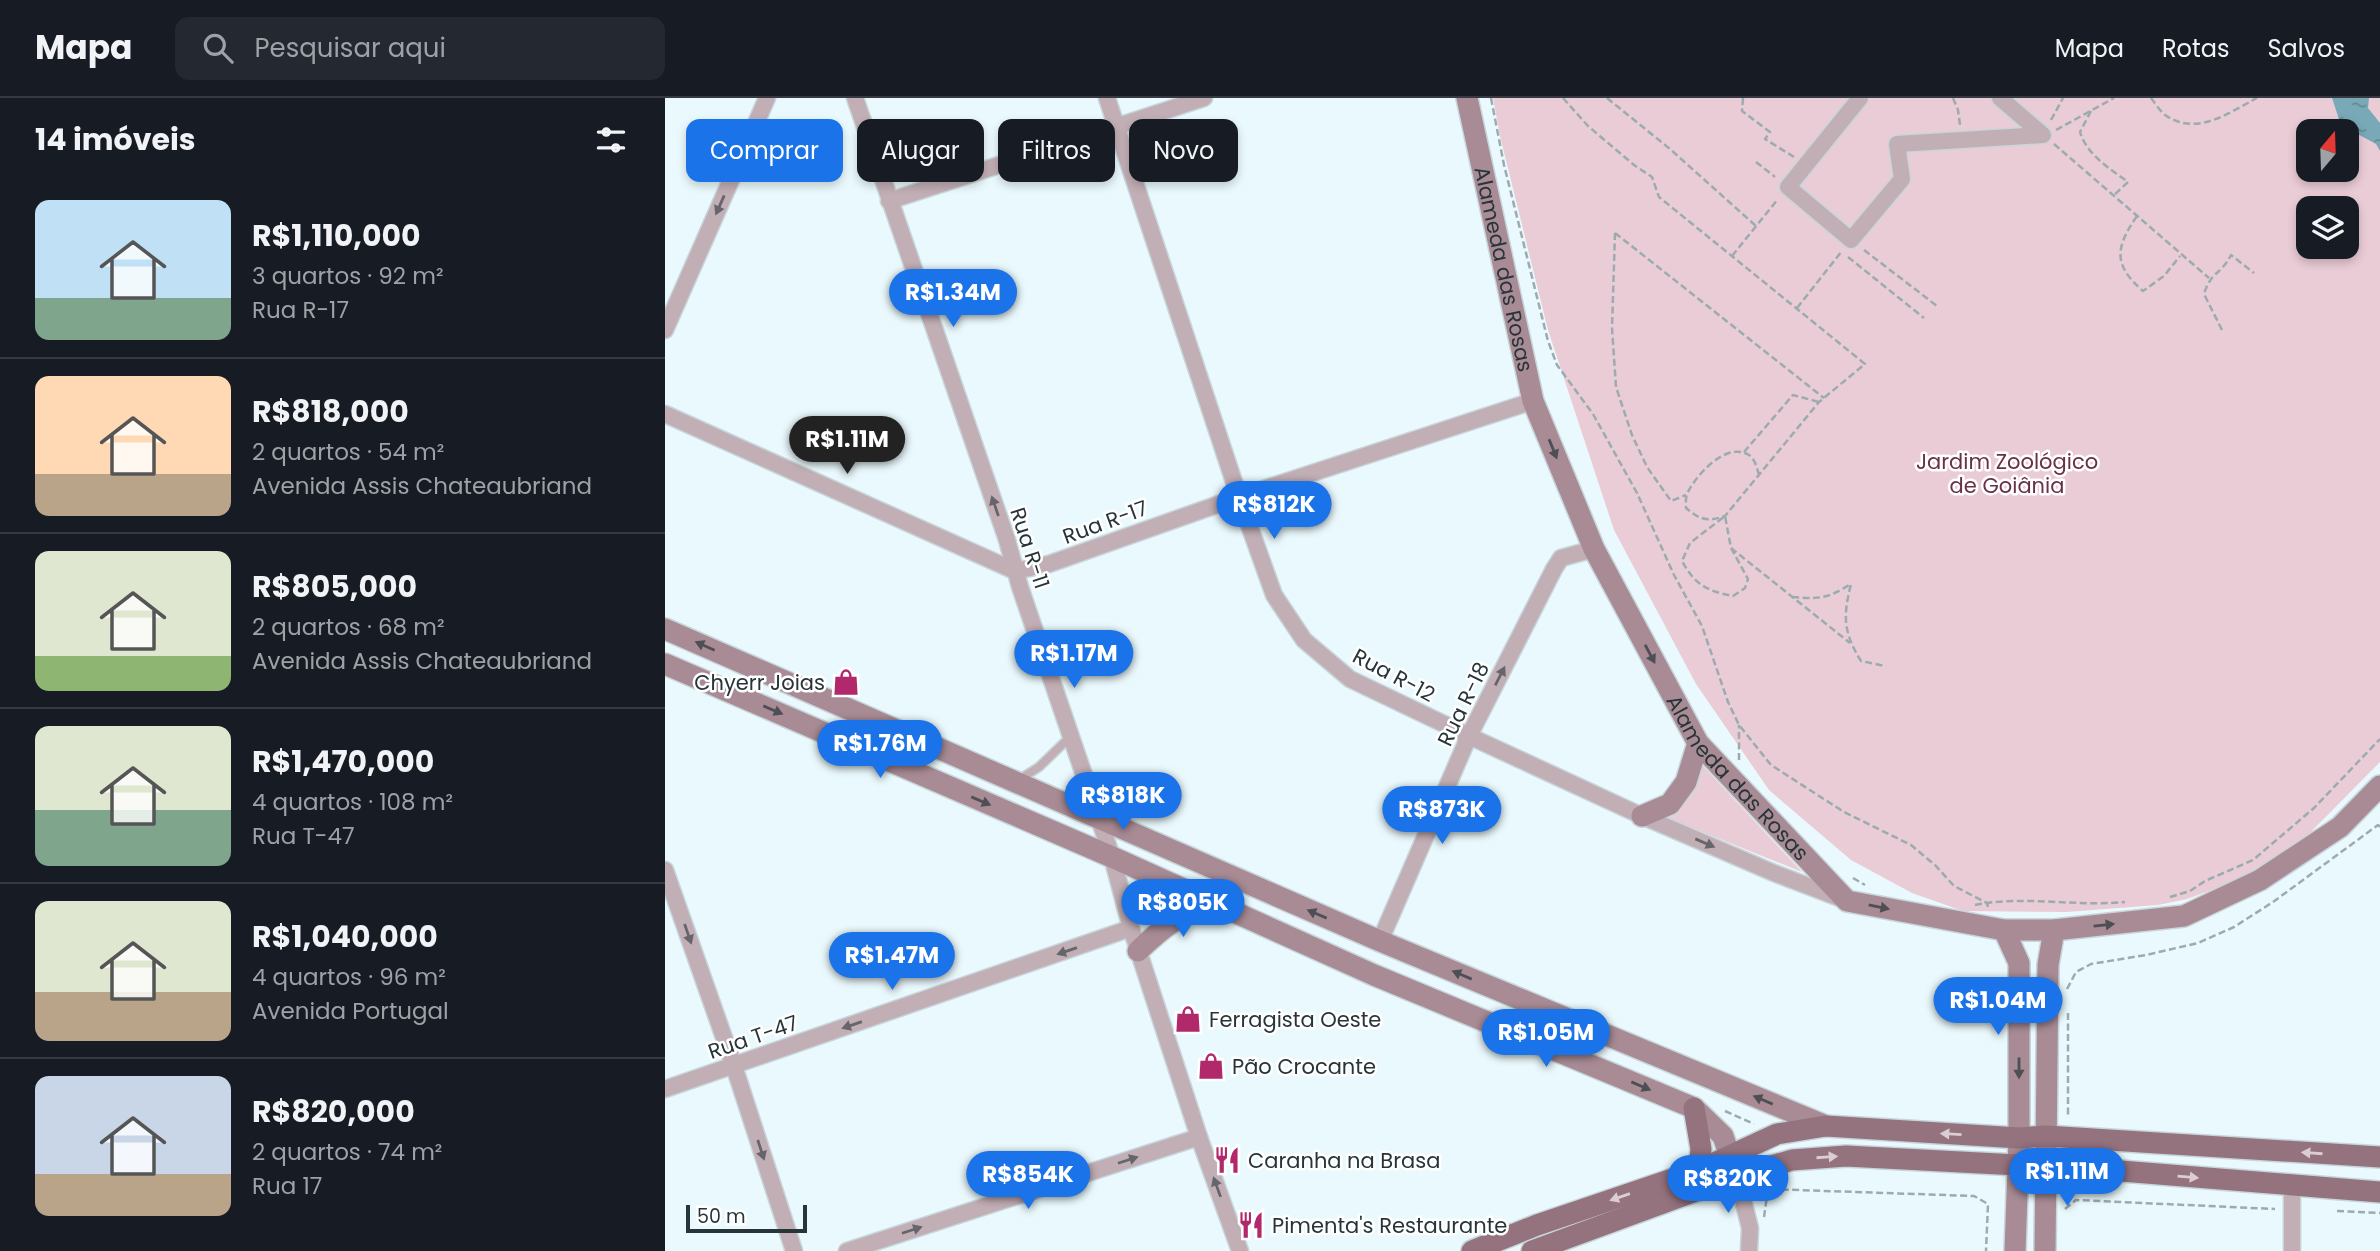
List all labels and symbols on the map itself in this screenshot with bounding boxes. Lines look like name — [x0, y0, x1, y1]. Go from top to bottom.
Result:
north arrow — [2296, 119, 2359, 182]
street label: Alameda das Rosas — [1468, 164, 1541, 374]
one-way arrow — [714, 195, 725, 216]
pin: R$1.34M — [888, 270, 1018, 329]
pin: R$1.11M — [782, 416, 912, 476]
one-way arrow — [1547, 439, 1559, 459]
park label: Jardim Zoológico de Goiânia — [1916, 447, 2098, 500]
pin: R$812K — [1217, 482, 1331, 541]
street label: Rua R-17 — [1058, 493, 1152, 551]
one-way arrow — [989, 496, 1000, 517]
street label: Rua R-11 — [1003, 504, 1057, 592]
pin: R$1.17M — [1009, 630, 1139, 690]
one-way arrow — [695, 640, 715, 652]
street label: Rua R-12 — [1348, 641, 1440, 709]
one-way arrow — [1644, 645, 1656, 664]
street label: Rua R-18 — [1430, 657, 1496, 751]
one-way arrow — [1494, 666, 1505, 686]
shop icon: Chyerr Joias — [831, 667, 861, 697]
place label: Chyerr Joias — [694, 668, 825, 697]
street label: Alameda das Rosas — [1660, 689, 1816, 867]
one-way arrow — [762, 705, 783, 716]
pin: R$1.76M — [815, 720, 945, 780]
pin: R$818K — [1066, 772, 1180, 832]
pin: R$873K — [1385, 786, 1499, 846]
one-way arrow — [971, 795, 992, 806]
one-way arrow — [1694, 838, 1715, 849]
pin: R$805K — [1126, 880, 1240, 939]
one-way arrow — [1868, 901, 1890, 912]
one-way arrow — [1307, 908, 1328, 919]
one-way arrow — [2093, 919, 2115, 930]
one-way arrow — [682, 924, 693, 945]
pin: R$1.47M — [827, 932, 957, 992]
one-way arrow — [1056, 946, 1077, 957]
one-way arrow — [1451, 970, 1472, 981]
pin: R$1.04M — [1933, 978, 2063, 1037]
shop icon: Ferragista Oeste — [1173, 1004, 1203, 1034]
place label: Ferragista Oeste — [1209, 1005, 1381, 1034]
street label: Rua T-47 — [704, 1008, 802, 1066]
pin: R$1.05M — [1481, 1010, 1611, 1069]
one-way arrow — [841, 1020, 862, 1031]
shop icon: Pão Crocante — [1196, 1051, 1226, 1081]
place label: Pão Crocante — [1232, 1052, 1376, 1081]
one-way arrow — [2013, 1057, 2025, 1079]
one-way arrow — [1630, 1081, 1651, 1092]
one-way arrow — [1753, 1094, 1773, 1106]
one-way arrow — [1940, 1128, 1962, 1139]
one-way arrow — [756, 1139, 767, 1160]
restaurant icon: Caranha na Brasa — [1212, 1145, 1242, 1175]
place label: Caranha na Brasa — [1248, 1146, 1440, 1175]
one-way arrow — [2301, 1147, 2323, 1158]
pin: R$1.11M — [2002, 1148, 2132, 1208]
one-way arrow — [1816, 1151, 1838, 1162]
pin: R$854K — [971, 1152, 1085, 1211]
one-way arrow — [1118, 1154, 1139, 1164]
pin: R$820K — [1671, 1156, 1785, 1215]
one-way arrow — [2177, 1172, 2199, 1183]
one-way arrow — [1211, 1176, 1222, 1197]
one-way arrow — [1609, 1192, 1630, 1203]
scale bar — [686, 1202, 807, 1234]
restaurant icon: Pimenta's Restaurante — [1236, 1210, 1266, 1240]
place label: Pimenta's Restaurante — [1272, 1211, 1507, 1240]
one-way arrow — [901, 1224, 922, 1235]

